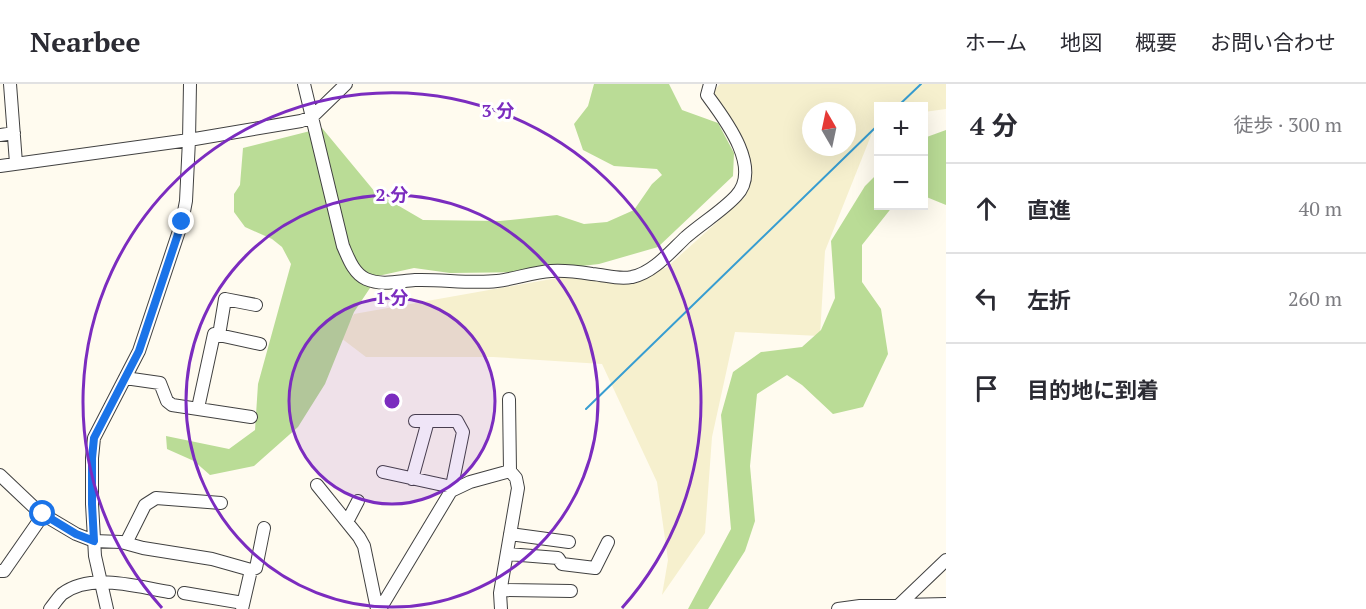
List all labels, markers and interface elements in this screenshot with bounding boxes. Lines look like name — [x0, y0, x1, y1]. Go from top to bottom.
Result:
text: Nearbee — [30, 23, 140, 60]
text: ホーム — [965, 28, 1027, 56]
text: 地図 — [1060, 28, 1102, 56]
text: 概要 — [1135, 28, 1177, 56]
text: お問い合わせ — [1210, 28, 1336, 56]
text: 3 分 — [481, 98, 515, 122]
north arrow — [802, 102, 856, 156]
map controls — [874, 102, 928, 210]
button: + — [874, 102, 928, 156]
text: 4 分 — [970, 108, 1018, 142]
text: 徒歩 · 300 m — [1233, 111, 1342, 138]
button: − — [874, 156, 928, 210]
text: 2 分 — [375, 182, 409, 206]
icon: ahead — [970, 192, 1003, 225]
text: 直進 — [1027, 195, 1071, 224]
text: 40 m — [1299, 195, 1342, 222]
route end — [168, 208, 194, 234]
icon: left — [970, 282, 1003, 315]
text: 1 分 — [375, 285, 409, 309]
text: 左折 — [1027, 285, 1071, 314]
text: 260 m — [1288, 285, 1342, 312]
icon: arrive — [970, 372, 1003, 405]
text: 目的地に到着 — [1027, 375, 1159, 404]
centre of rings — [382, 391, 402, 411]
route start — [29, 500, 55, 526]

